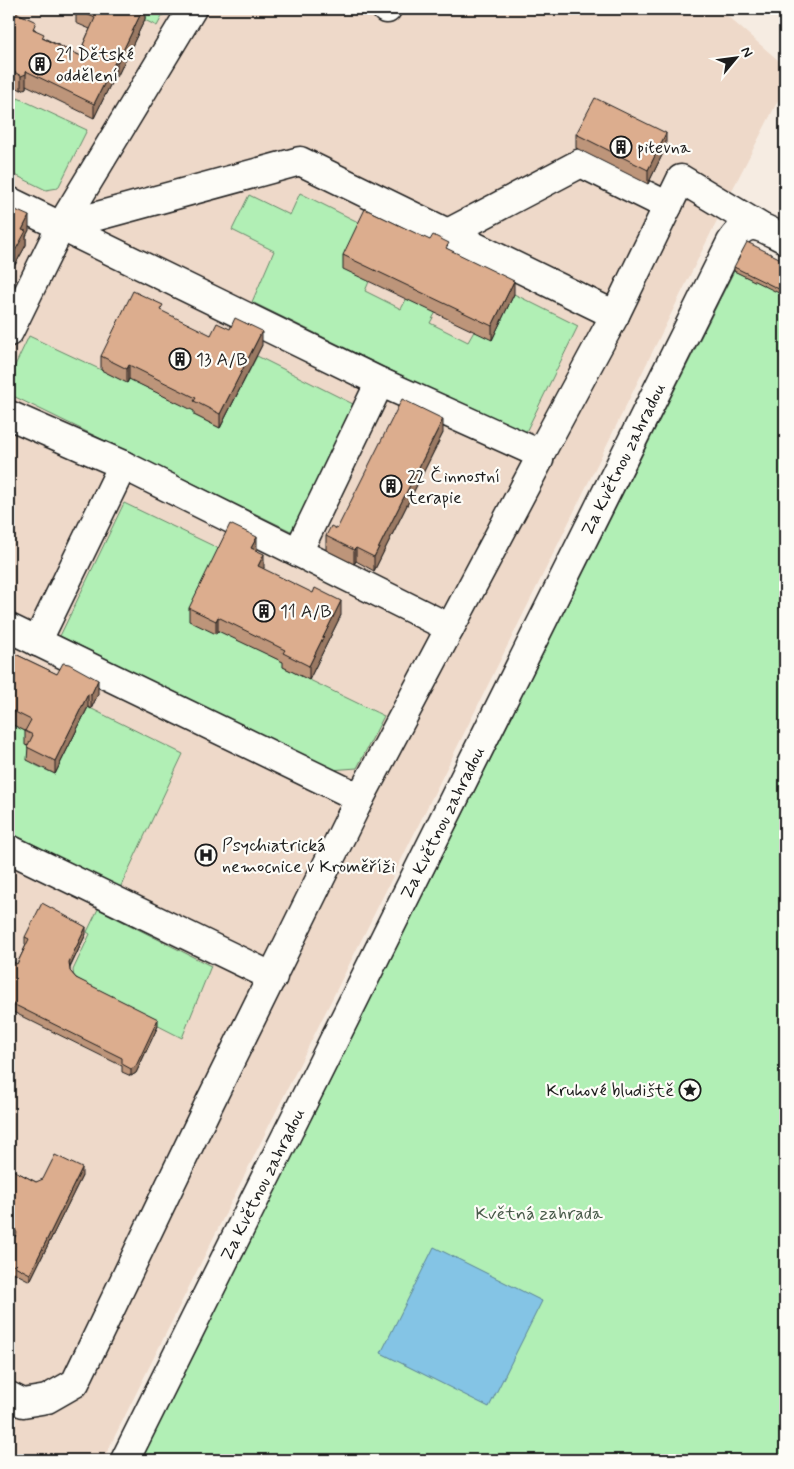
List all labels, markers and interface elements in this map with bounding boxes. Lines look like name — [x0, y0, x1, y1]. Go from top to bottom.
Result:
north arrow — [712, 32, 762, 82]
place label: 21 Dětské oddělení — [56, 43, 134, 88]
text: N — [736, 44, 757, 61]
building icon: 21 Dětské oddělení — [28, 52, 52, 76]
building icon: pitevna — [609, 135, 633, 159]
place label: pitevna — [637, 136, 691, 160]
building icon: 13 A/B — [168, 347, 192, 371]
place label: 13 A/B — [196, 348, 248, 372]
street label: Za Květnou zahradou — [576, 379, 672, 540]
place label: 22 Činnostní terapie — [406, 465, 500, 510]
building icon: 22 Činnostní terapie — [379, 474, 403, 498]
building icon: 11 A/B — [252, 599, 276, 623]
place label: 11 A/B — [280, 600, 332, 624]
street label: Za Květnou zahradou — [395, 743, 491, 903]
place label: Psychiatrická nemocnice v Kroměříži — [222, 834, 395, 879]
hospital icon: Psychiatrická nemocnice v Kroměříži — [194, 843, 218, 867]
place icon: Kruhové bludiště — [678, 1078, 702, 1102]
place label: Kruhové bludiště — [546, 1079, 674, 1103]
street label: Za Květnou zahradou — [215, 1104, 311, 1265]
park label: Květná zahrada — [475, 1202, 603, 1226]

